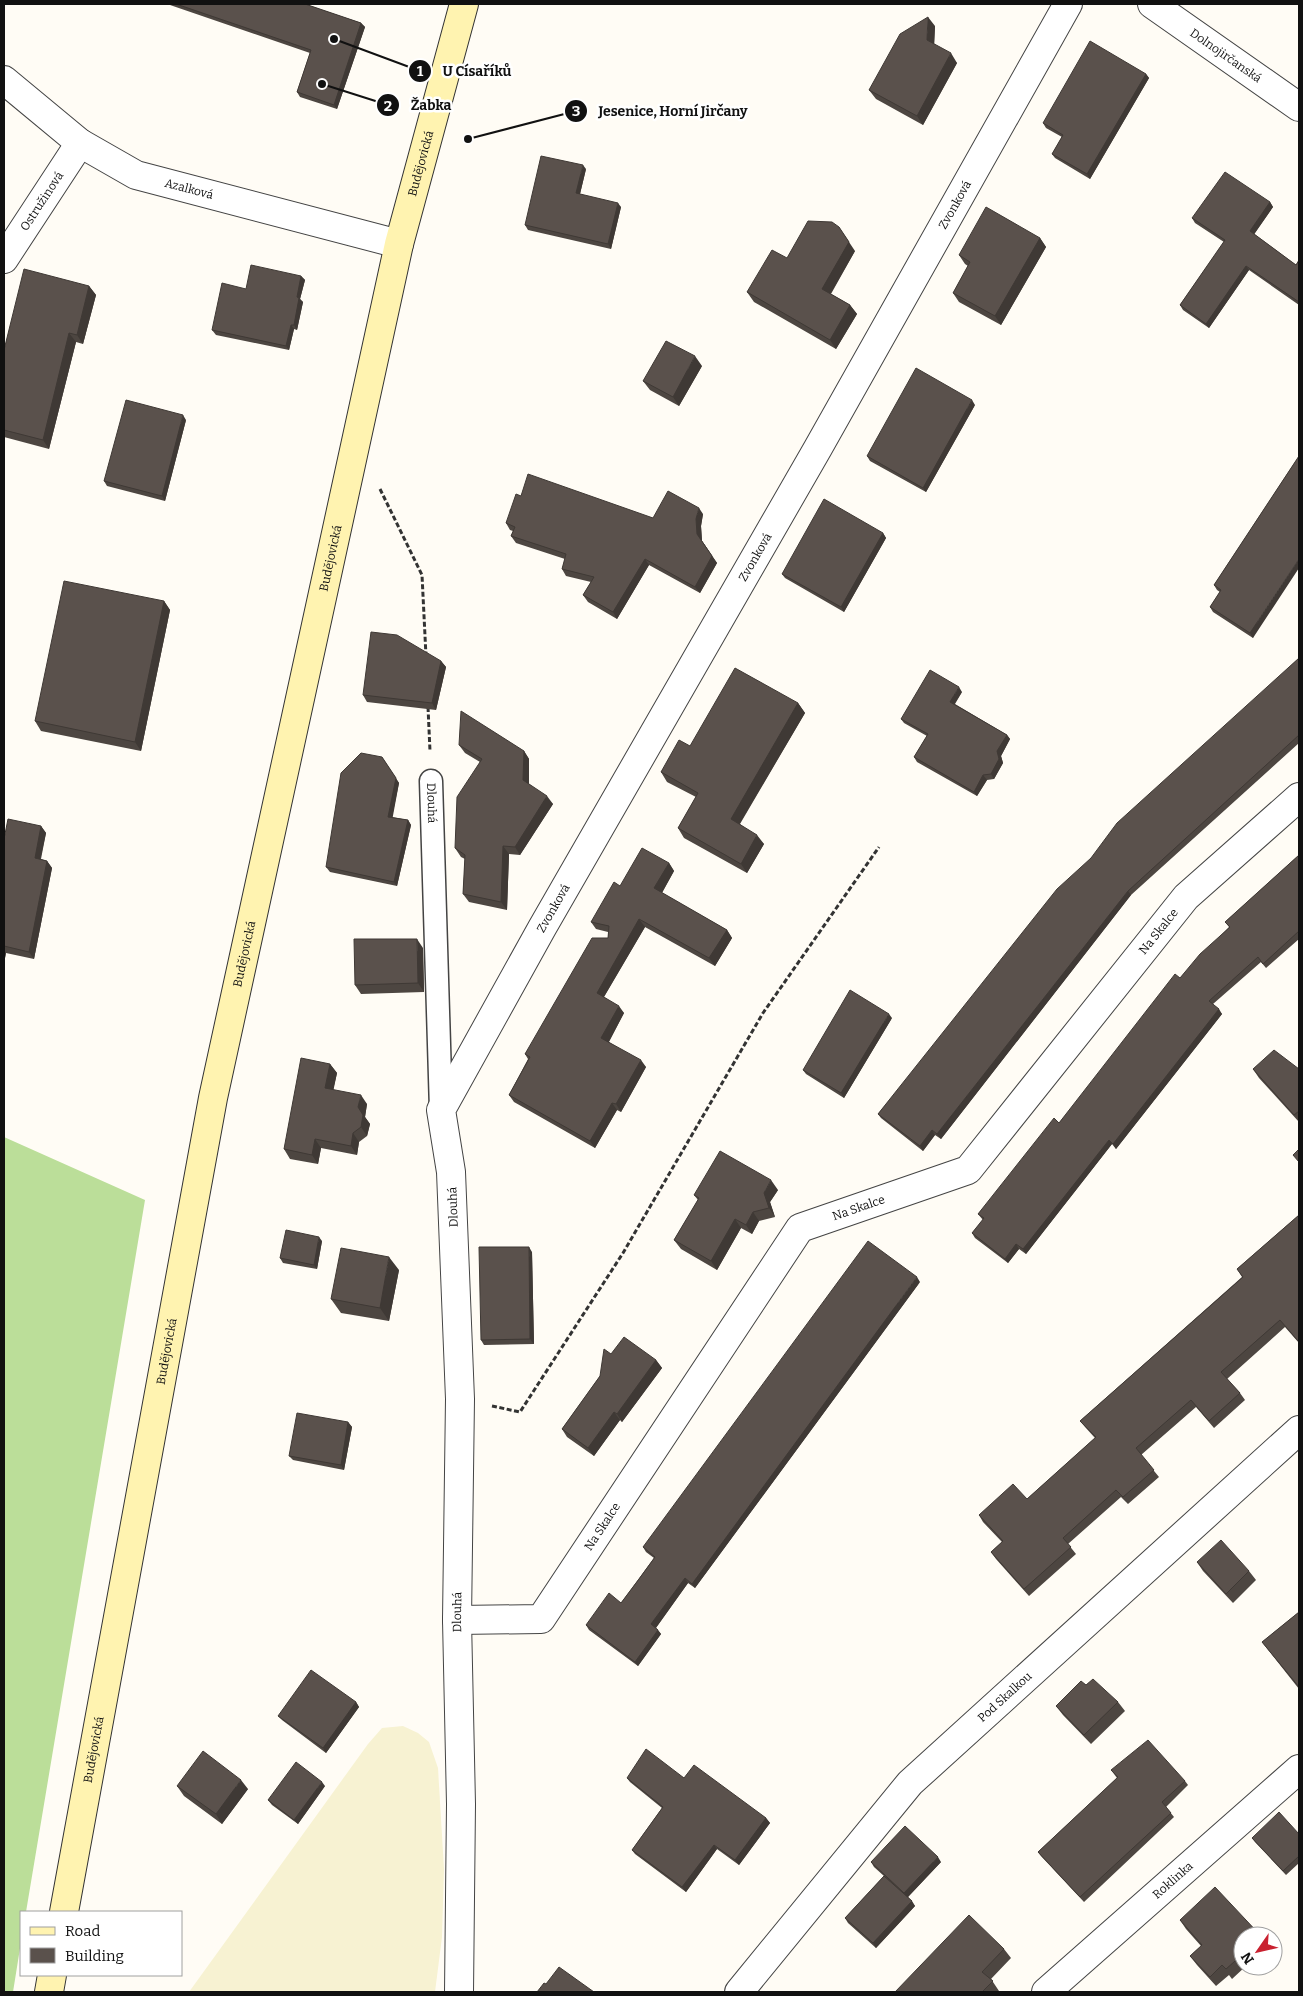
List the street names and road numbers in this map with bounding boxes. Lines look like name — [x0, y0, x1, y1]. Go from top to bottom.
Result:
street label: Dolnojirčanská — [1187, 26, 1265, 86]
street label: Budějovická — [405, 129, 436, 198]
street label: Ostružinová — [17, 169, 67, 234]
street label: Azalková — [163, 176, 215, 202]
street label: Zvonková — [936, 178, 974, 232]
street label: Budějovická — [317, 523, 345, 593]
street label: Zvonková — [736, 530, 775, 584]
street label: Dlouhá — [424, 783, 439, 824]
street label: Zvonková — [534, 881, 573, 935]
street label: Na Skalce — [1136, 906, 1181, 957]
street label: Budějovická — [230, 919, 258, 988]
street label: Dlouhá — [445, 1186, 461, 1227]
street label: Na Skalce — [831, 1192, 887, 1223]
street label: Budějovická — [154, 1317, 180, 1386]
street label: Na Skalce — [581, 1500, 623, 1553]
street label: Dlouhá — [450, 1591, 464, 1632]
street label: Pod Skalkou — [975, 1669, 1035, 1725]
street label: Budějovická — [81, 1715, 107, 1784]
street label: Roklinka — [1150, 1859, 1196, 1902]

